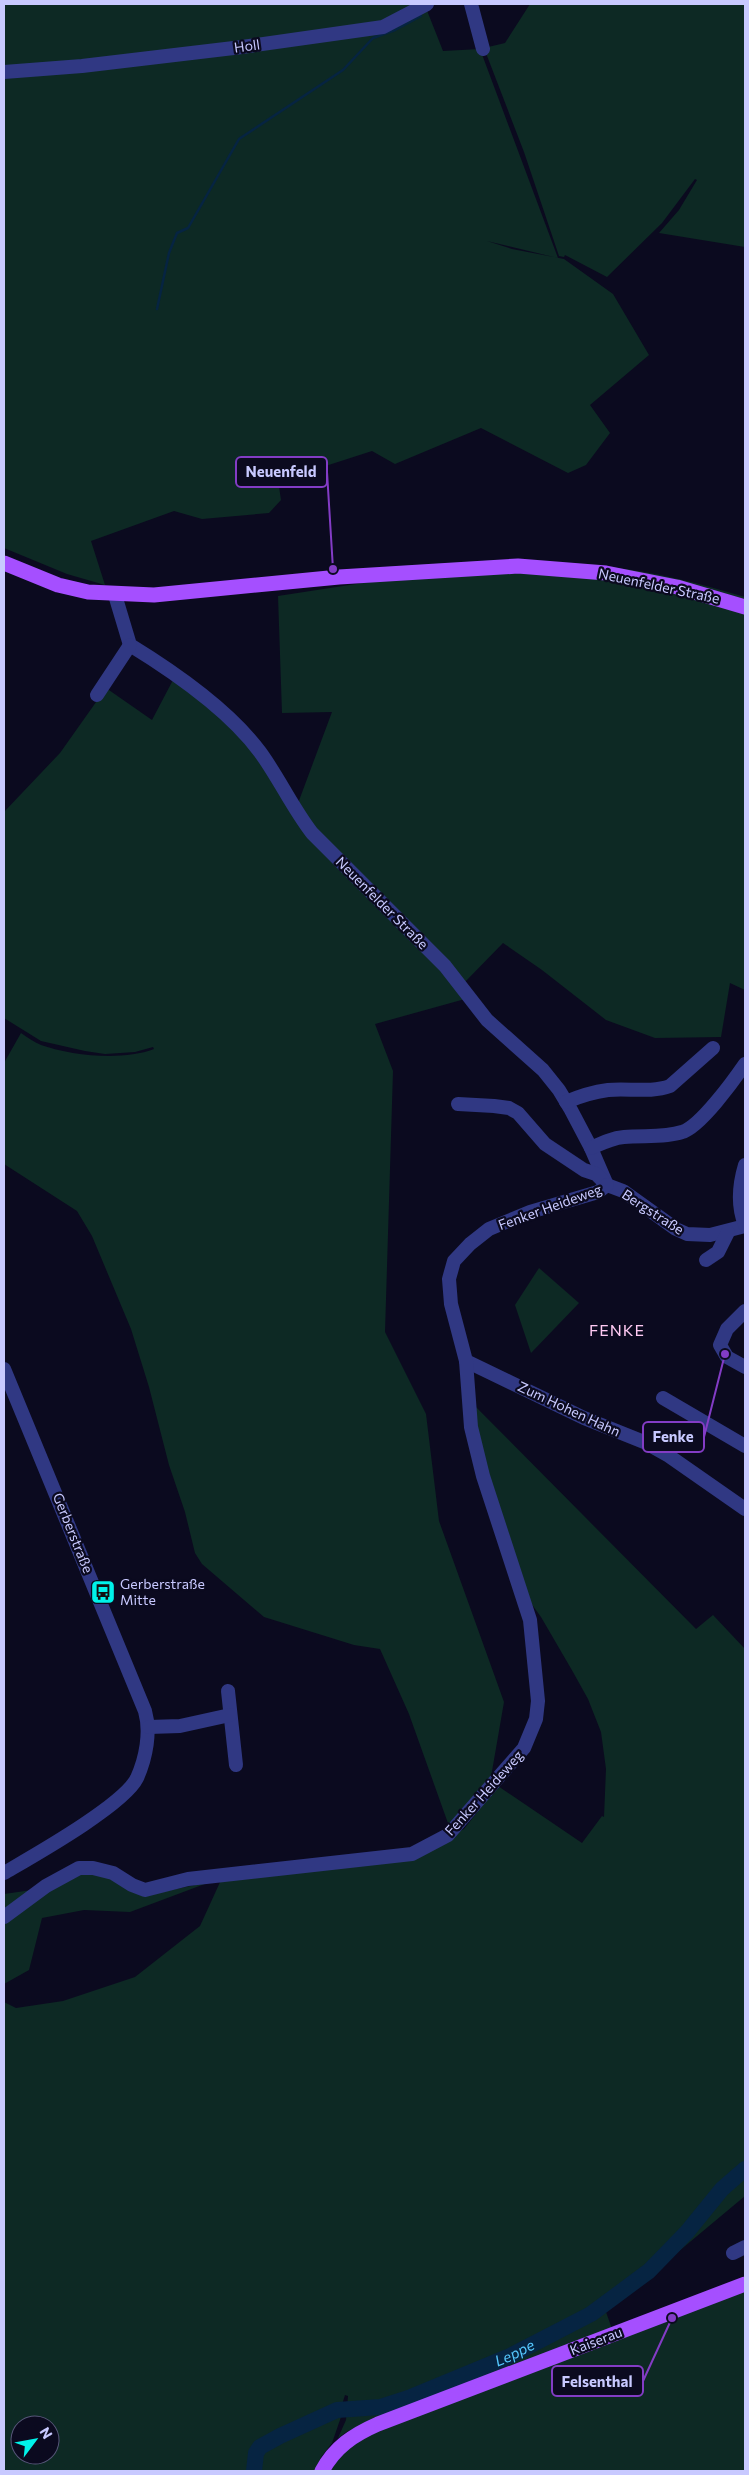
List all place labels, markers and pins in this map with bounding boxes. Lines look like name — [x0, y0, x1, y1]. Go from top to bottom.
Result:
callout: Neuenfeld — [236, 457, 327, 487]
callout: Fenke — [643, 1422, 704, 1452]
place label: Gerberstraße Mitte — [120, 1575, 205, 1608]
bus stop icon: Gerberstraße Mitte — [90, 1579, 116, 1605]
callout: Felsenthal — [552, 2366, 643, 2396]

